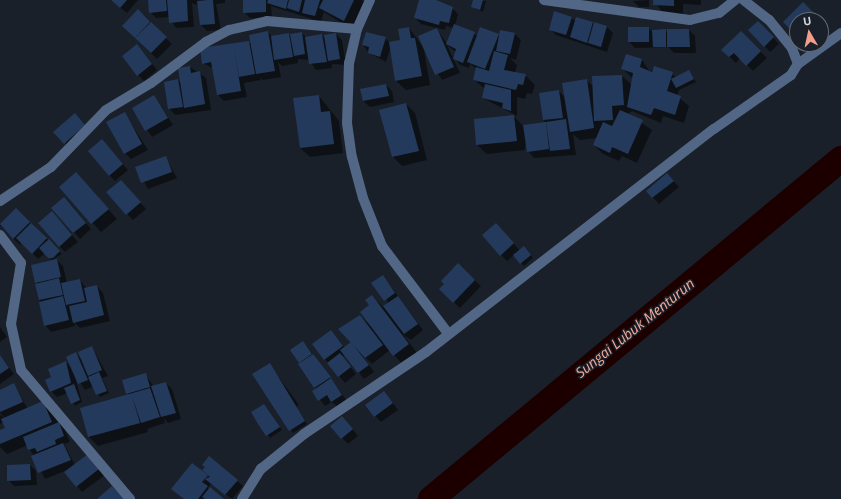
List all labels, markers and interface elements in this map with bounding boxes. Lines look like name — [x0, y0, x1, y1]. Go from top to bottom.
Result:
north arrow — [789, 12, 829, 52]
text: U — [802, 13, 812, 29]
water label: Sungai Lubuk Menturun — [572, 275, 698, 381]

